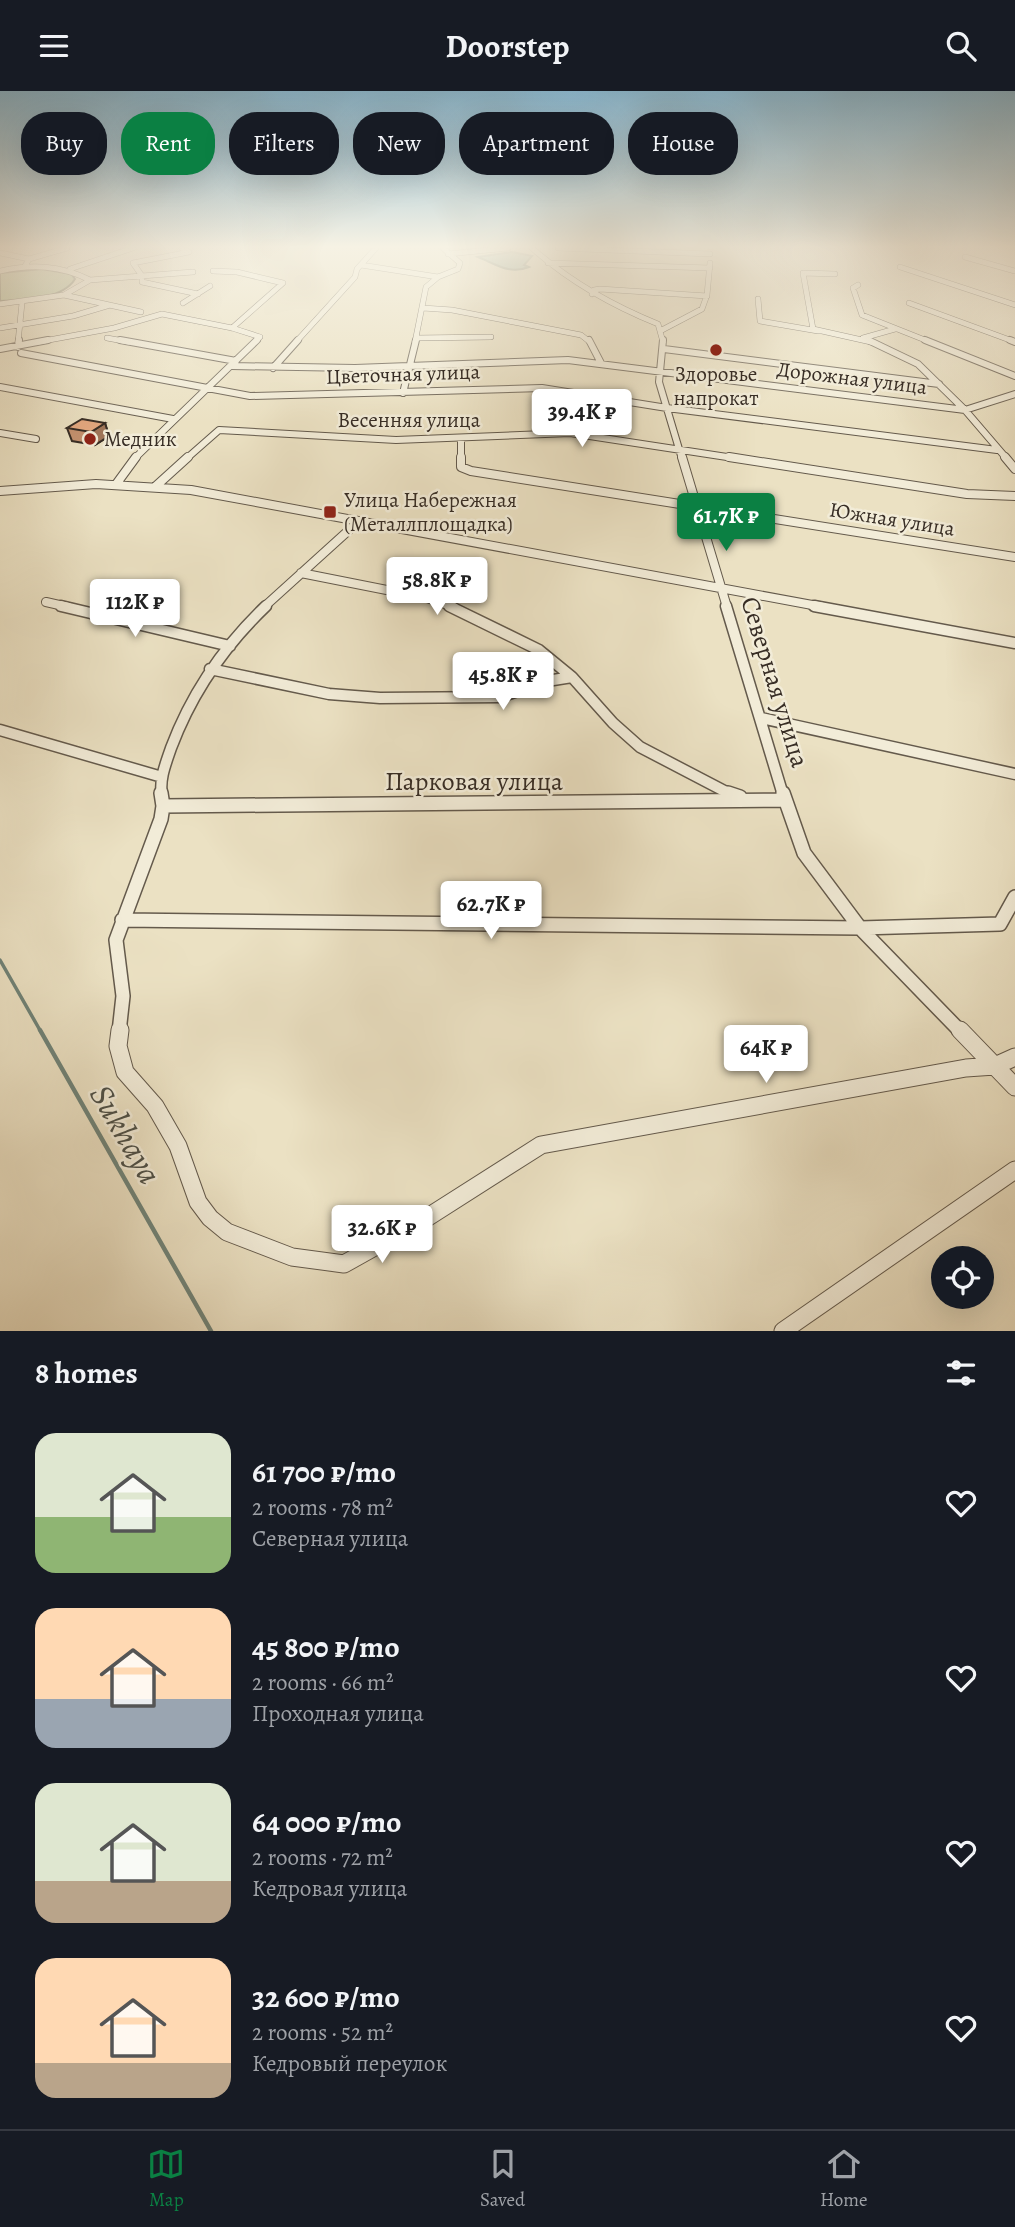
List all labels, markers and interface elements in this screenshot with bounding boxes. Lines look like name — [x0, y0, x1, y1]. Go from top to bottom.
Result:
text: Doorstep — [446, 24, 569, 68]
icon: menu — [35, 27, 73, 65]
icon: search — [942, 27, 980, 65]
chip: Buy — [21, 112, 107, 175]
chip: Rent — [121, 112, 215, 175]
chip: Filters — [229, 112, 339, 175]
chip: New — [353, 112, 445, 175]
chip: Apartment — [459, 112, 614, 175]
chip: House — [628, 112, 738, 175]
marker: Здоровье напрокат — [708, 342, 724, 358]
street label: Дорожная улица — [775, 355, 929, 401]
street label: Цветочная улица — [325, 357, 481, 391]
place label: Здоровье напрокат — [674, 360, 759, 412]
pin: 39.4K ₽ — [517, 389, 647, 449]
text: 39.4K ₽ — [548, 396, 616, 427]
street label: Весенняя улица — [338, 406, 481, 434]
place label: Медник — [104, 425, 177, 453]
marker: Медник — [82, 431, 98, 447]
place label: Улица Набережная (Металлплощадка) — [344, 486, 517, 538]
pin: 61.7K ₽ — [661, 493, 791, 553]
street label: Южная улица — [827, 495, 957, 543]
text: 61.7K ₽ — [693, 500, 759, 531]
marker: Улица Набережная (Металлплощадка) — [322, 504, 338, 520]
pin: 58.8K ₽ — [372, 557, 502, 617]
text: 58.8K ₽ — [402, 564, 472, 595]
pin: 112K ₽ — [78, 580, 192, 639]
text: 112K ₽ — [106, 586, 164, 617]
street label: Северная улица — [732, 592, 818, 772]
pin: 45.8K ₽ — [438, 653, 568, 712]
text: 45.8K ₽ — [469, 659, 537, 690]
street label: Парковая улица — [385, 764, 563, 799]
pin: 62.7K ₽ — [426, 881, 556, 941]
text: 62.7K ₽ — [457, 888, 525, 919]
pin: 64K ₽ — [717, 1025, 815, 1085]
text: 64K ₽ — [740, 1032, 792, 1063]
water label: Sukhaya — [80, 1076, 172, 1192]
pin: 32.6K ₽ — [317, 1205, 447, 1265]
text: 32.6K ₽ — [348, 1212, 416, 1243]
map controls — [931, 1246, 994, 1309]
button: locate — [931, 1246, 994, 1309]
text: 8 homes — [35, 1353, 138, 1393]
icon: filters — [942, 1354, 980, 1392]
text: 61 700 ₽/mo — [252, 1452, 396, 1492]
icon: home — [91, 1461, 175, 1545]
icon: heart — [942, 1484, 980, 1522]
text: 2 rooms · 78 m² — [252, 1492, 393, 1523]
text: Северная улица — [252, 1523, 408, 1554]
text: 45 800 ₽/mo — [252, 1627, 400, 1667]
icon: home — [91, 1636, 175, 1720]
icon: heart — [942, 1659, 980, 1697]
text: 2 rooms · 66 m² — [252, 1667, 394, 1698]
text: Проходная улица — [252, 1698, 424, 1729]
text: 64 000 ₽/mo — [252, 1802, 402, 1842]
icon: home — [91, 1811, 175, 1895]
icon: heart — [942, 1834, 980, 1872]
text: 2 rooms · 72 m² — [252, 1842, 393, 1873]
text: Кедровая улица — [252, 1873, 407, 1904]
text: 32 600 ₽/mo — [252, 1977, 400, 2017]
icon: home — [91, 1986, 175, 2070]
icon: heart — [942, 2009, 980, 2047]
text: 2 rooms · 52 m² — [252, 2017, 393, 2048]
text: Кедровый переулок — [252, 2048, 447, 2079]
tab: Map — [147, 2145, 185, 2213]
tab: Saved — [480, 2145, 525, 2213]
tab: Home — [820, 2145, 868, 2213]

